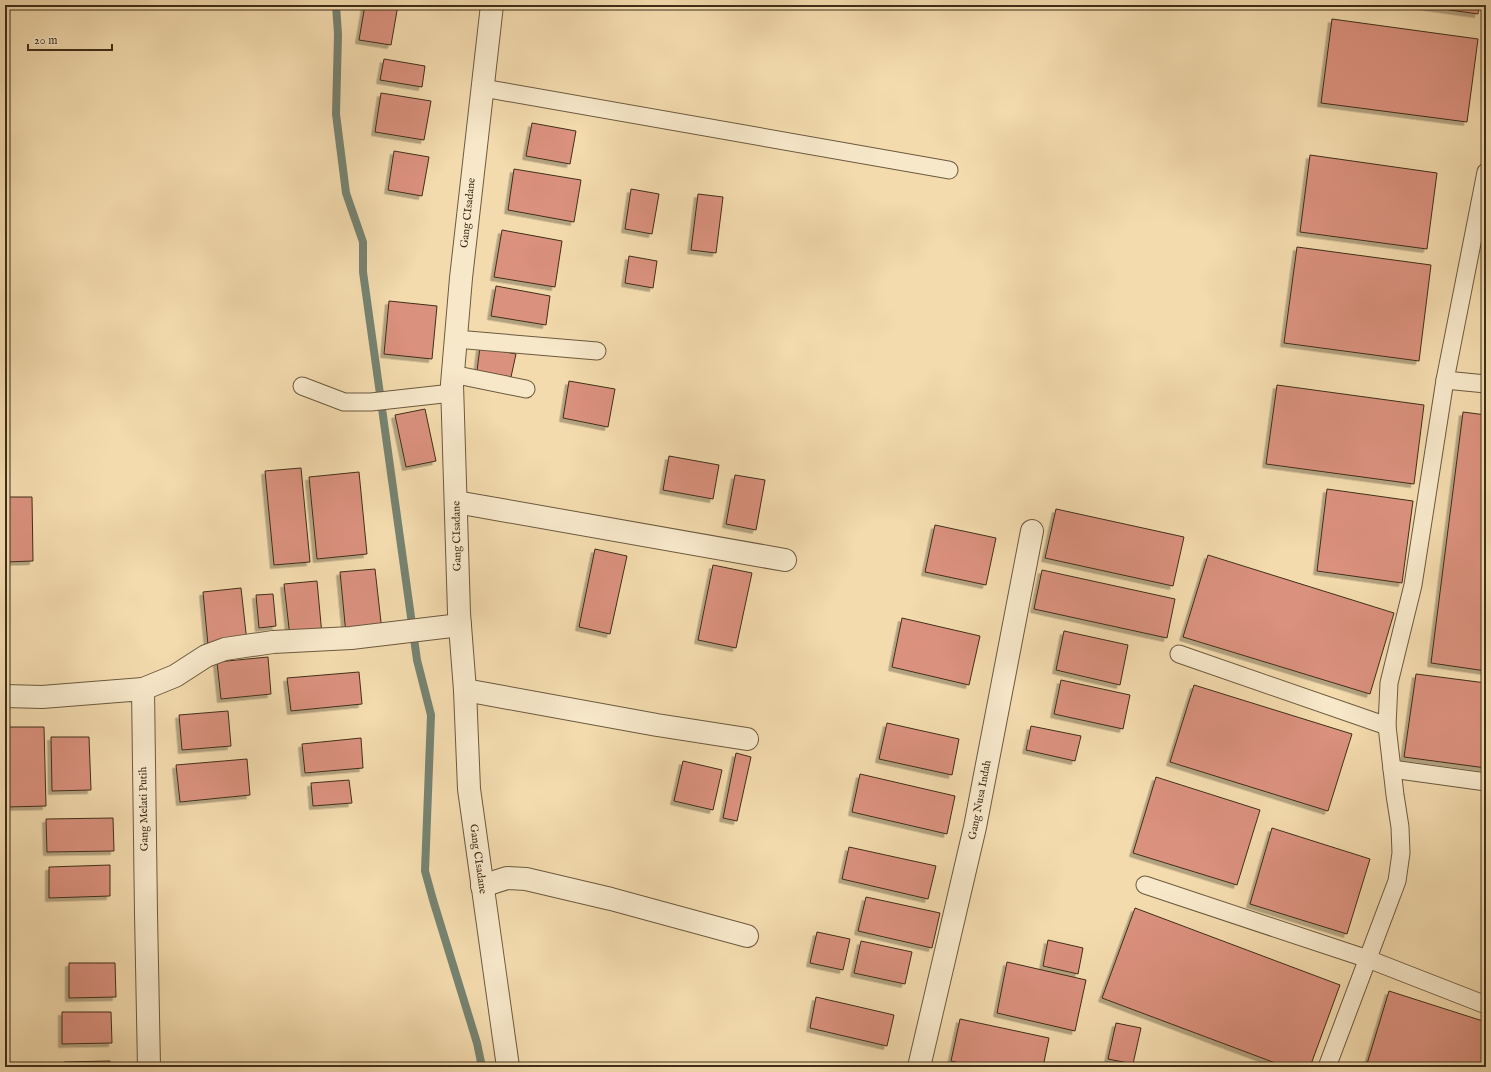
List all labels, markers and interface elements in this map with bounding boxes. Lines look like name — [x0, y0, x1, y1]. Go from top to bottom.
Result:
scale bar — [28, 26, 112, 52]
text: 20 m — [34, 33, 57, 48]
street label: Gang CIsadane — [457, 177, 479, 249]
street label: Gang CIsadane — [449, 501, 465, 571]
street label: Gang Nusa Indah — [965, 759, 995, 841]
street label: Gang Melati Putih — [136, 766, 152, 851]
street label: Gang CIsadane — [466, 823, 490, 895]

